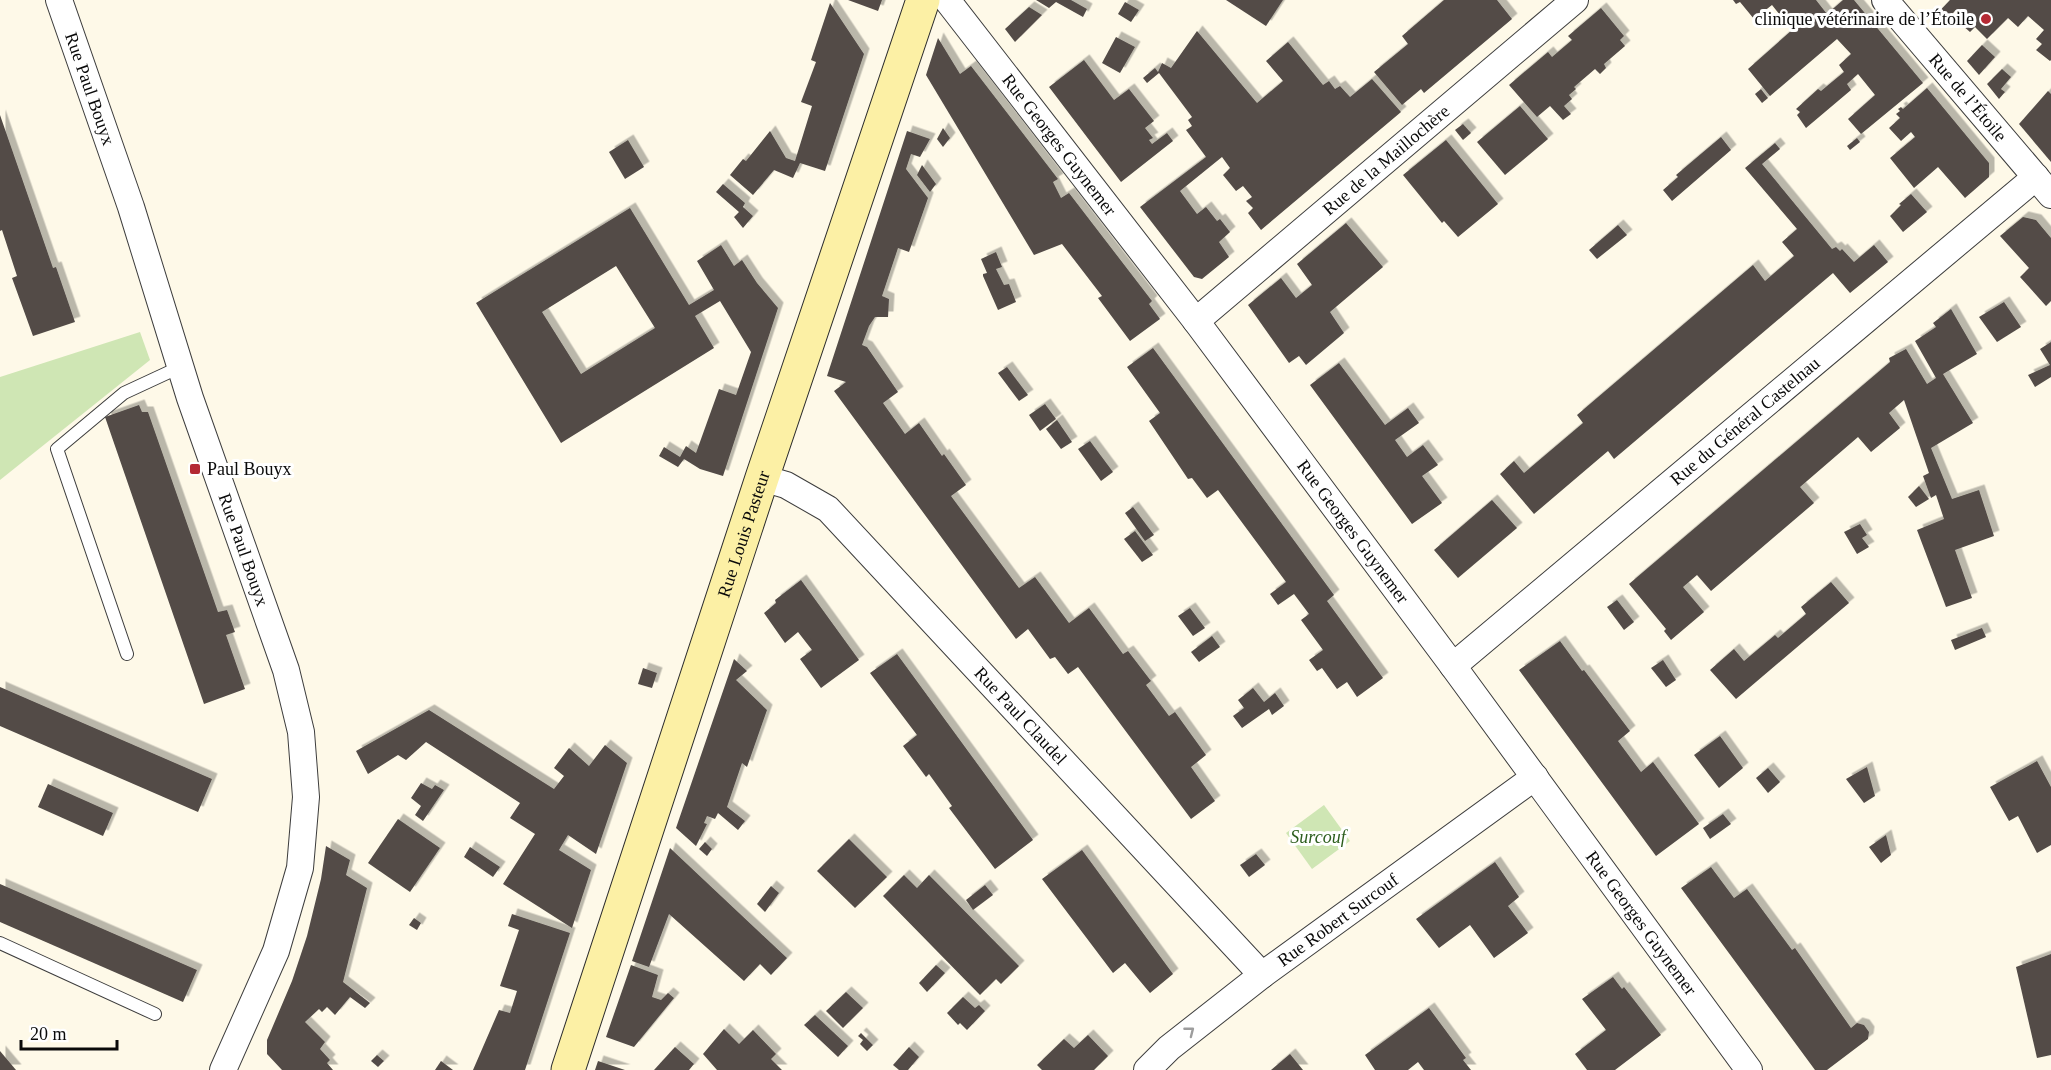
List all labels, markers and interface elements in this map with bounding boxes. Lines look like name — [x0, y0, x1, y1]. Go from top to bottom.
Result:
place label: clinique vétérinaire de l’Étoile — [1755, 8, 1974, 29]
marker: clinique vétérinaire de l’Étoile — [1979, 12, 1993, 26]
street label: Rue Paul Bouyx — [61, 30, 119, 148]
street label: Rue de l’Étoile — [1925, 49, 2011, 145]
street label: Rue Georges Guynemer — [998, 70, 1120, 219]
street label: Rue de la Maillochère — [1319, 101, 1453, 219]
street label: Rue du Général Castelnau — [1666, 353, 1824, 489]
street label: Rue Georges Guynemer — [1293, 456, 1413, 607]
place label: Paul Bouyx — [207, 459, 292, 479]
marker: Paul Bouyx — [188, 462, 202, 476]
street label: Rue Louis Pasteur — [714, 468, 774, 600]
street label: Rue Paul Bouyx — [214, 491, 273, 609]
street label: Rue Paul Claudel — [970, 663, 1071, 769]
park label: Surcouf — [1290, 827, 1349, 847]
street label: Rue Georges Guynemer — [1582, 847, 1701, 999]
street label: Rue Robert Surcouf — [1274, 870, 1402, 970]
scale bar — [21, 1013, 117, 1051]
text: 20 m — [30, 1024, 67, 1044]
one-way arrow — [1184, 1028, 1195, 1039]

